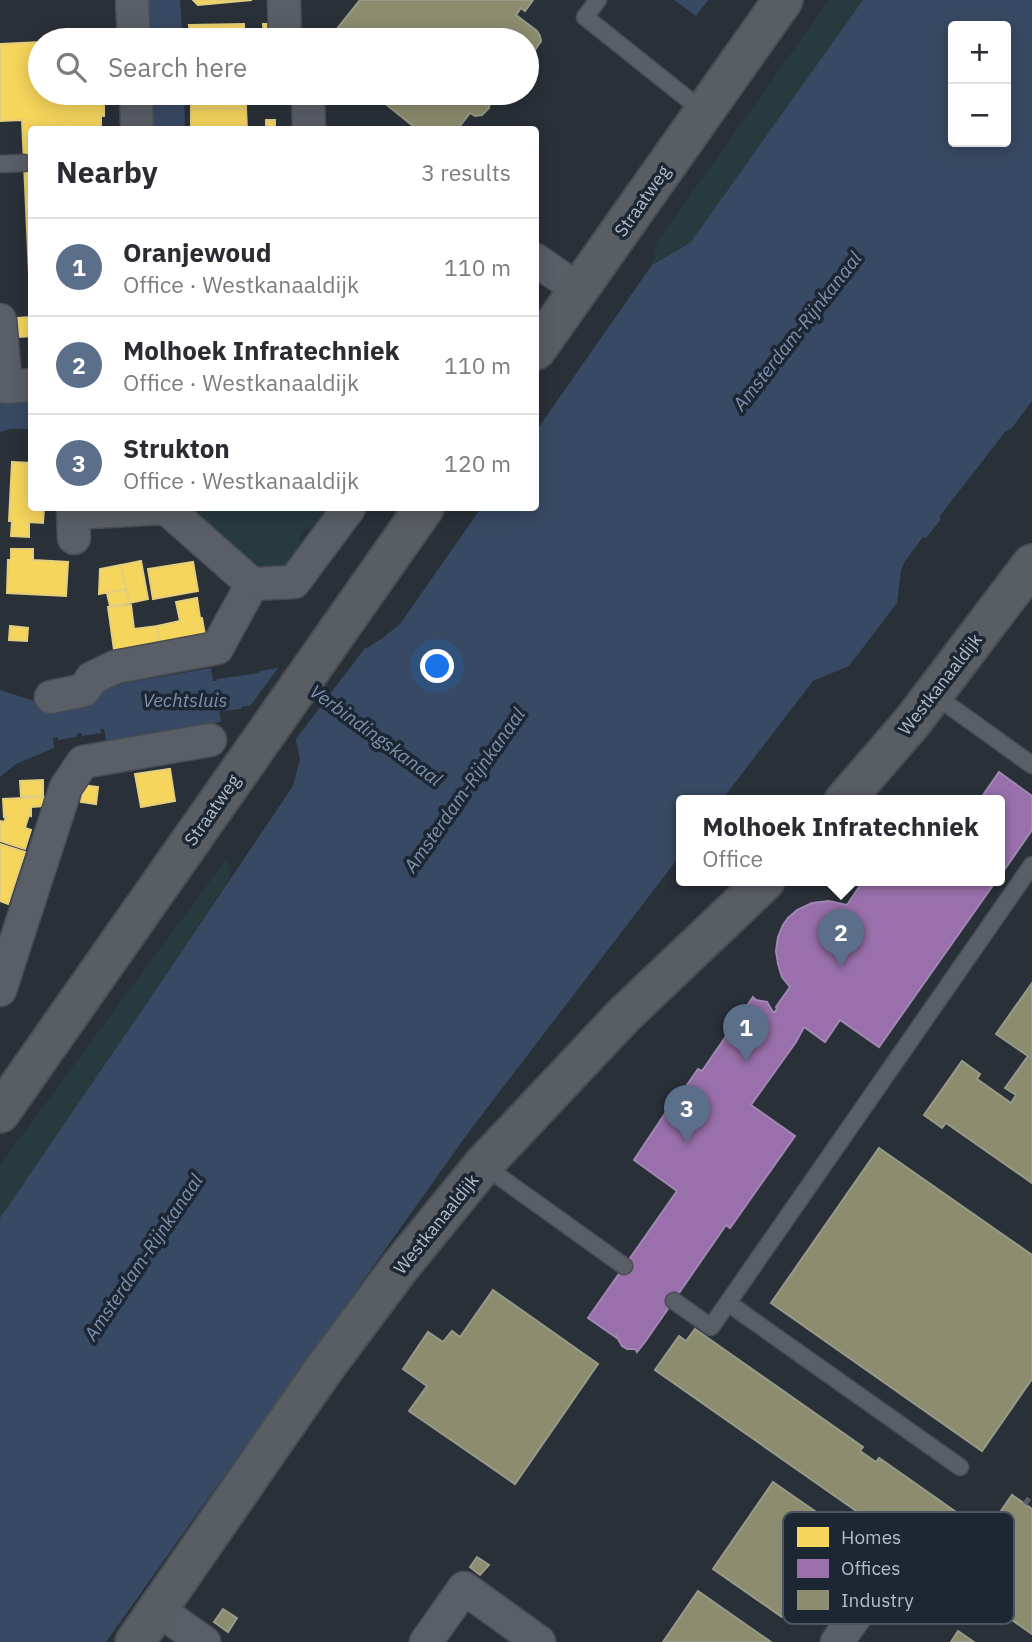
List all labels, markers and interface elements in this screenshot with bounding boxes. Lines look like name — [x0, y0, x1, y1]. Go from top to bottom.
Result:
map controls — [948, 21, 1011, 147]
button: + — [948, 21, 1011, 84]
search box — [28, 28, 539, 105]
icon: search — [52, 48, 90, 86]
text: Search here — [108, 50, 247, 84]
button: − — [948, 84, 1011, 147]
text: Nearby — [56, 152, 158, 191]
text: 3 results — [421, 157, 511, 187]
street label: Straatweg — [609, 160, 675, 241]
text: Oranjewoud — [123, 235, 272, 269]
water label: Amsterdam-Rijnkanaal — [727, 247, 867, 416]
text: 1 — [72, 252, 86, 282]
text: 110 m — [444, 252, 511, 282]
text: Office · Westkanaaldijk — [123, 269, 359, 299]
text: Molhoek Infratechniek — [123, 333, 400, 367]
text: 2 — [72, 350, 86, 380]
text: 110 m — [444, 350, 511, 380]
text: Office · Westkanaaldijk — [123, 367, 359, 397]
text: Strukton — [123, 431, 230, 465]
text: 3 — [72, 448, 86, 478]
text: 120 m — [444, 448, 511, 478]
text: Office · Westkanaaldijk — [123, 465, 359, 495]
street label: Westkanaaldijk — [893, 628, 987, 739]
your location — [420, 649, 454, 683]
water label: Verbindingskanaal — [305, 679, 447, 791]
water label: Vechtsluis — [142, 688, 228, 712]
water label: Amsterdam-Rijnkanaal — [398, 703, 530, 878]
street label: Straatweg — [179, 769, 245, 850]
popup — [676, 795, 1005, 886]
text: Molhoek Infratechniek — [702, 809, 979, 843]
text: Office — [702, 843, 763, 873]
pin: 2 — [818, 909, 864, 967]
pin: 1 — [723, 1004, 769, 1062]
pin: 3 — [664, 1085, 710, 1143]
water label: Amsterdam-Rijnkanaal — [78, 1169, 208, 1346]
street label: Westkanaaldijk — [388, 1169, 484, 1279]
legend — [783, 1512, 1014, 1624]
text: Homes — [841, 1525, 901, 1549]
text: Offices — [841, 1556, 901, 1580]
text: Industry — [841, 1588, 914, 1612]

